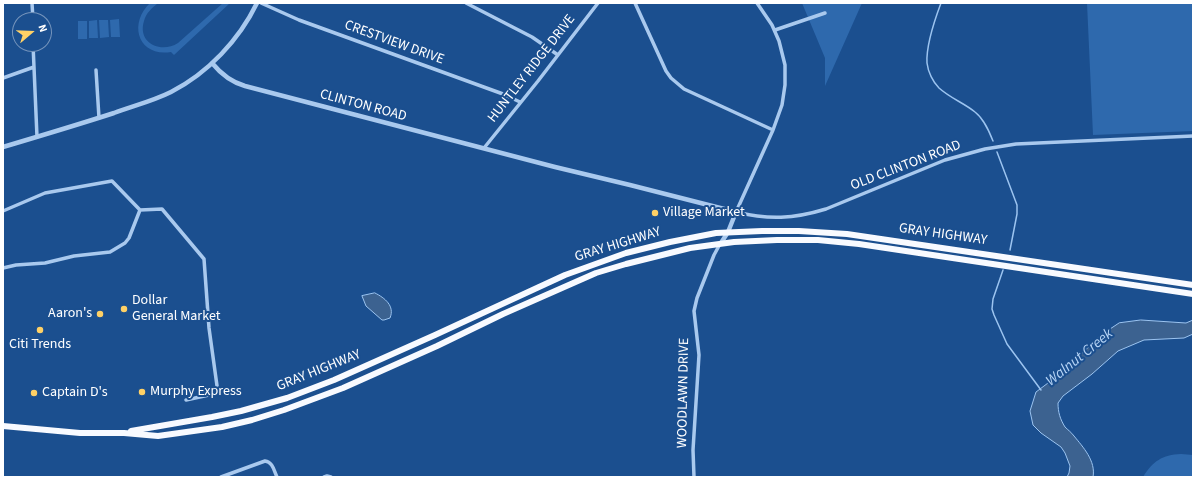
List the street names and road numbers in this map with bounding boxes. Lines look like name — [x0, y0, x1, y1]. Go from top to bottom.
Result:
street label: HUNTLEY RIDGE DRIVE — [485, 12, 579, 126]
street label: CRESTVIEW DRIVE — [342, 17, 446, 69]
street label: CLINTON ROAD — [318, 86, 408, 126]
street label: OLD CLINTON ROAD — [849, 137, 963, 195]
street label: GRAY HIGHWAY — [898, 220, 988, 250]
street label: GRAY HIGHWAY — [573, 224, 663, 266]
street label: WOODLAWN DRIVE — [675, 338, 693, 448]
street label: GRAY HIGHWAY — [275, 347, 363, 395]

